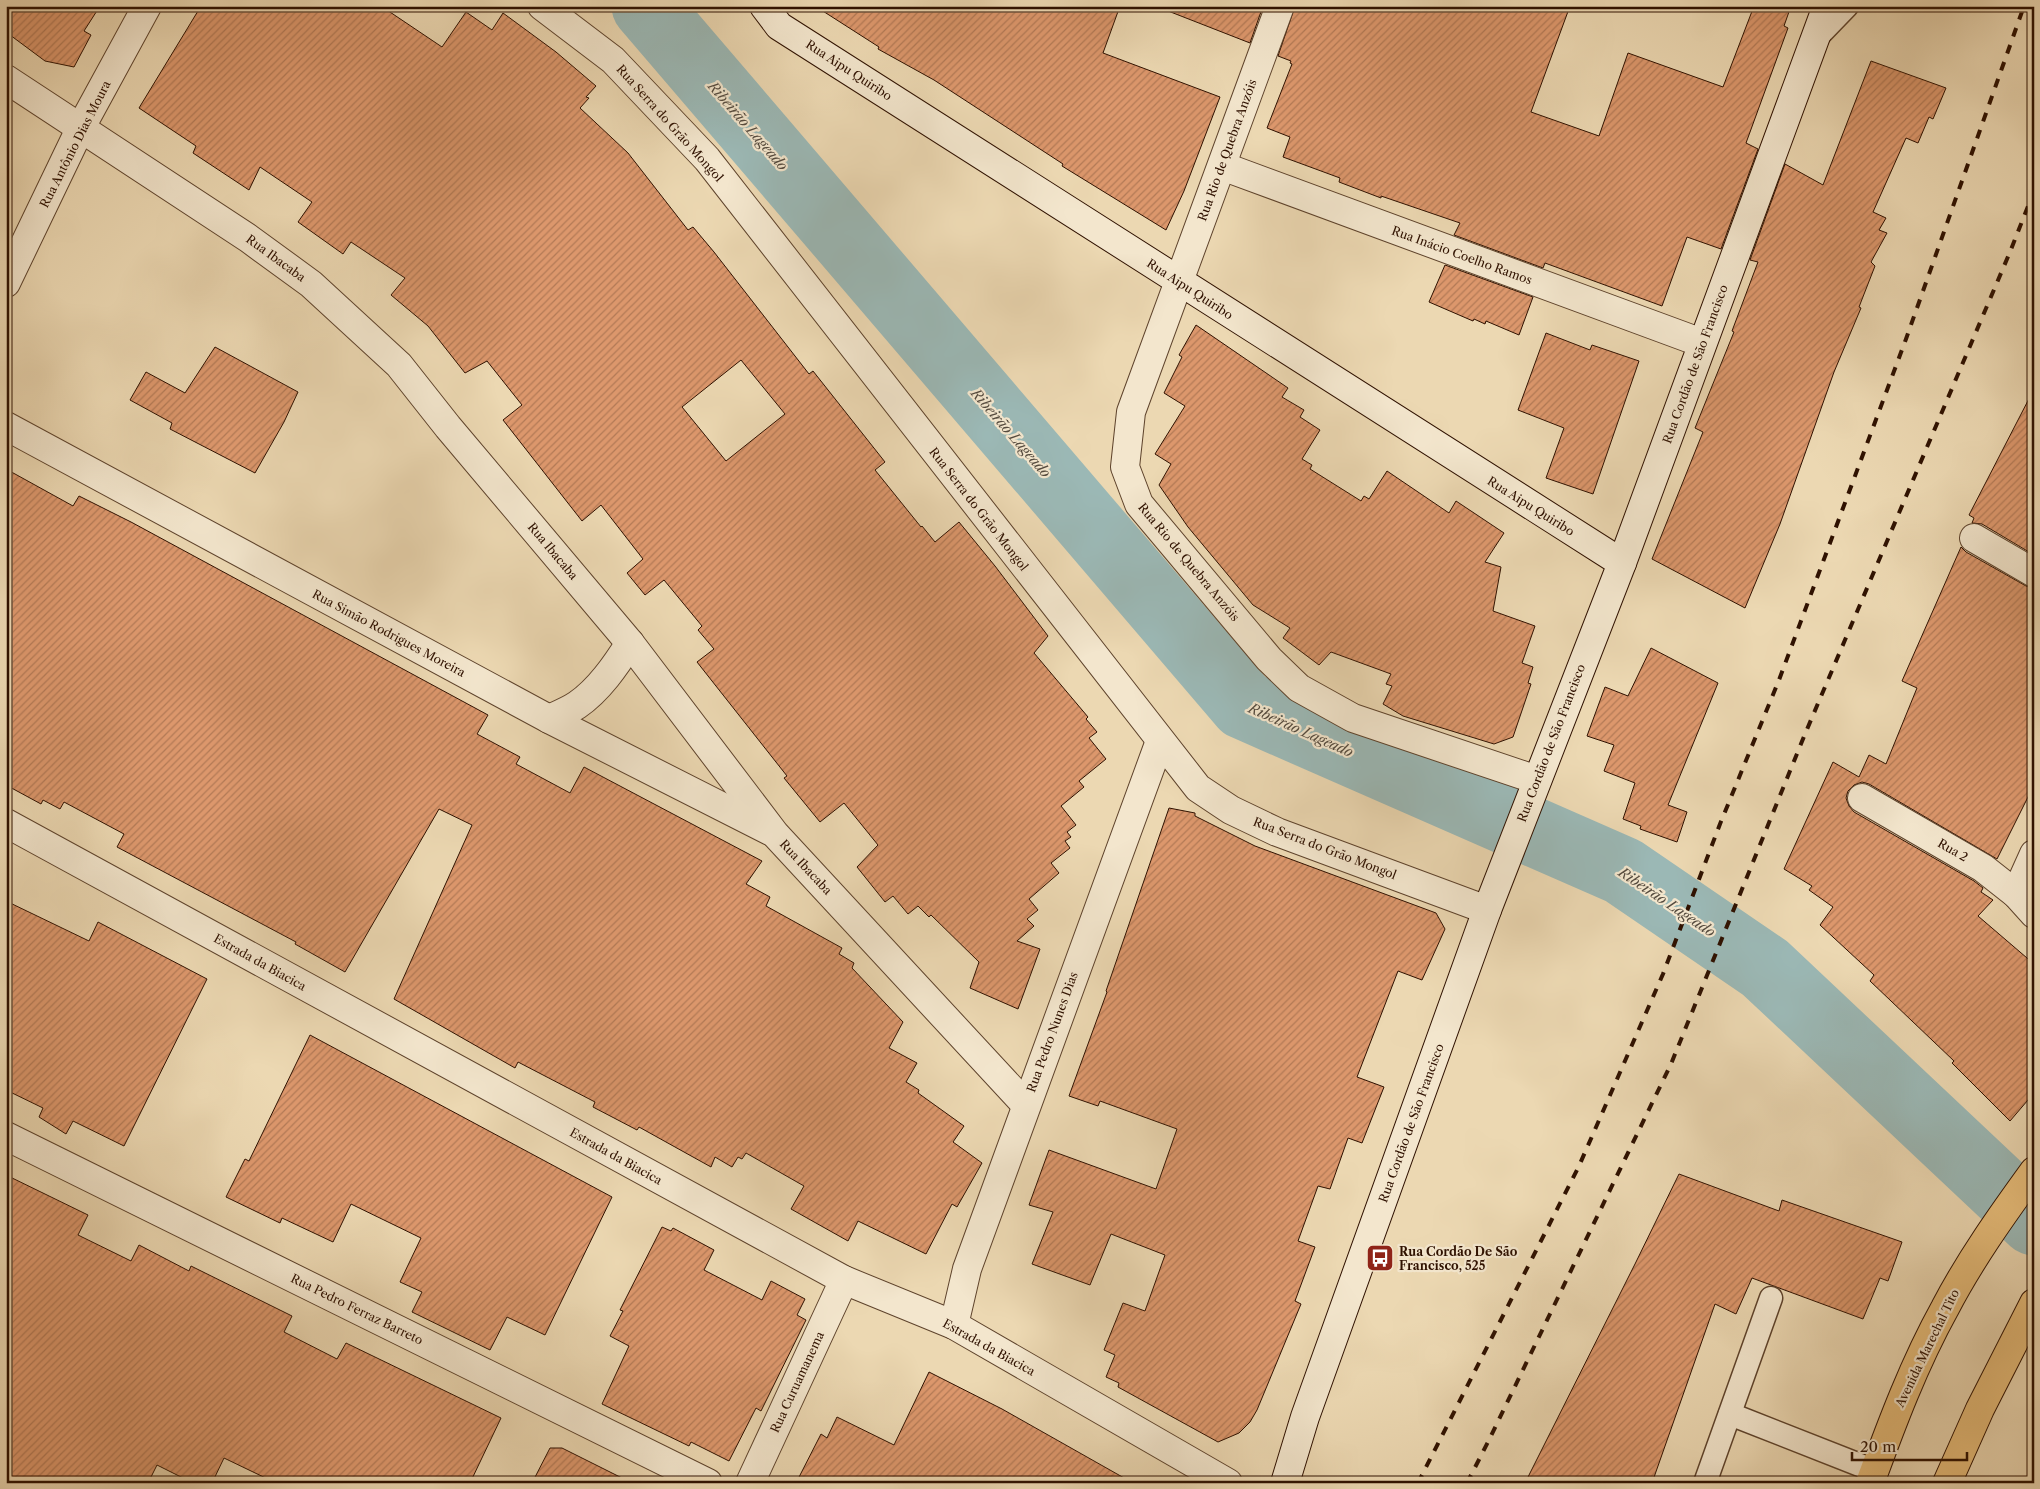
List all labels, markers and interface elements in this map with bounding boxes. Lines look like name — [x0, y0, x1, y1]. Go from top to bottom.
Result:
street label: Rua Aipu Quiribo — [803, 36, 895, 104]
street label: Rua Serra do Grão Mongol — [614, 61, 727, 185]
street label: Rua Antônio Dias Moura — [36, 77, 114, 210]
water label: Ribeirão Lageado — [704, 77, 792, 175]
street label: Rua Rio de Quebra Anzóis — [1194, 77, 1260, 223]
street label: Rua Inácio Coelho Ramos — [1390, 223, 1534, 287]
street label: Rua Ibacaba — [243, 231, 309, 285]
street label: Rua Aipu Quiribo — [1144, 255, 1236, 323]
street label: Rua Cordão de São Francisco — [1659, 283, 1731, 445]
water label: Ribeirão Lageado — [967, 384, 1055, 482]
street label: Rua Serra do Grão Mongol — [926, 444, 1032, 574]
street label: Rua Aipu Quiribo — [1485, 473, 1577, 539]
street label: Rua Rio de Quebra Anzóis — [1135, 500, 1243, 624]
street label: Rua Ibacaba — [525, 519, 582, 583]
street label: Rua Simão Rodrigues Moreira — [310, 586, 469, 680]
street label: Rua Cordão de São Francisco — [1514, 662, 1588, 824]
water label: Ribeirão Lageado — [1245, 698, 1356, 761]
street label: Rua Serra do Grão Mongol — [1251, 814, 1399, 882]
street label: Rua 2 — [1935, 835, 1971, 865]
street label: Rua Ibacaba — [777, 836, 836, 898]
water label: Ribeirão Lageado — [1615, 863, 1719, 941]
street label: Estrada da Biacica — [211, 930, 309, 994]
street label: Rua Pedro Nunes Dias — [1023, 970, 1081, 1094]
street label: Rua Cordão de São Francisco — [1375, 1042, 1447, 1204]
street label: Estrada da Biacica — [567, 1124, 665, 1188]
bus stop icon: Rua Cordão De São Francisco, 525 — [1365, 1243, 1395, 1273]
place label: Rua Cordão De São Francisco, 525 — [1399, 1244, 1518, 1273]
street label: Rua Pedro Ferraz Barreto — [288, 1270, 426, 1348]
street label: Avenida Marechal Tito — [1891, 1287, 1962, 1410]
street label: Estrada da Biacica — [940, 1315, 1038, 1379]
street label: Rua Curuamanema — [767, 1328, 827, 1435]
scale bar — [1852, 1429, 1968, 1461]
text: 20 m — [1860, 1437, 1896, 1456]

